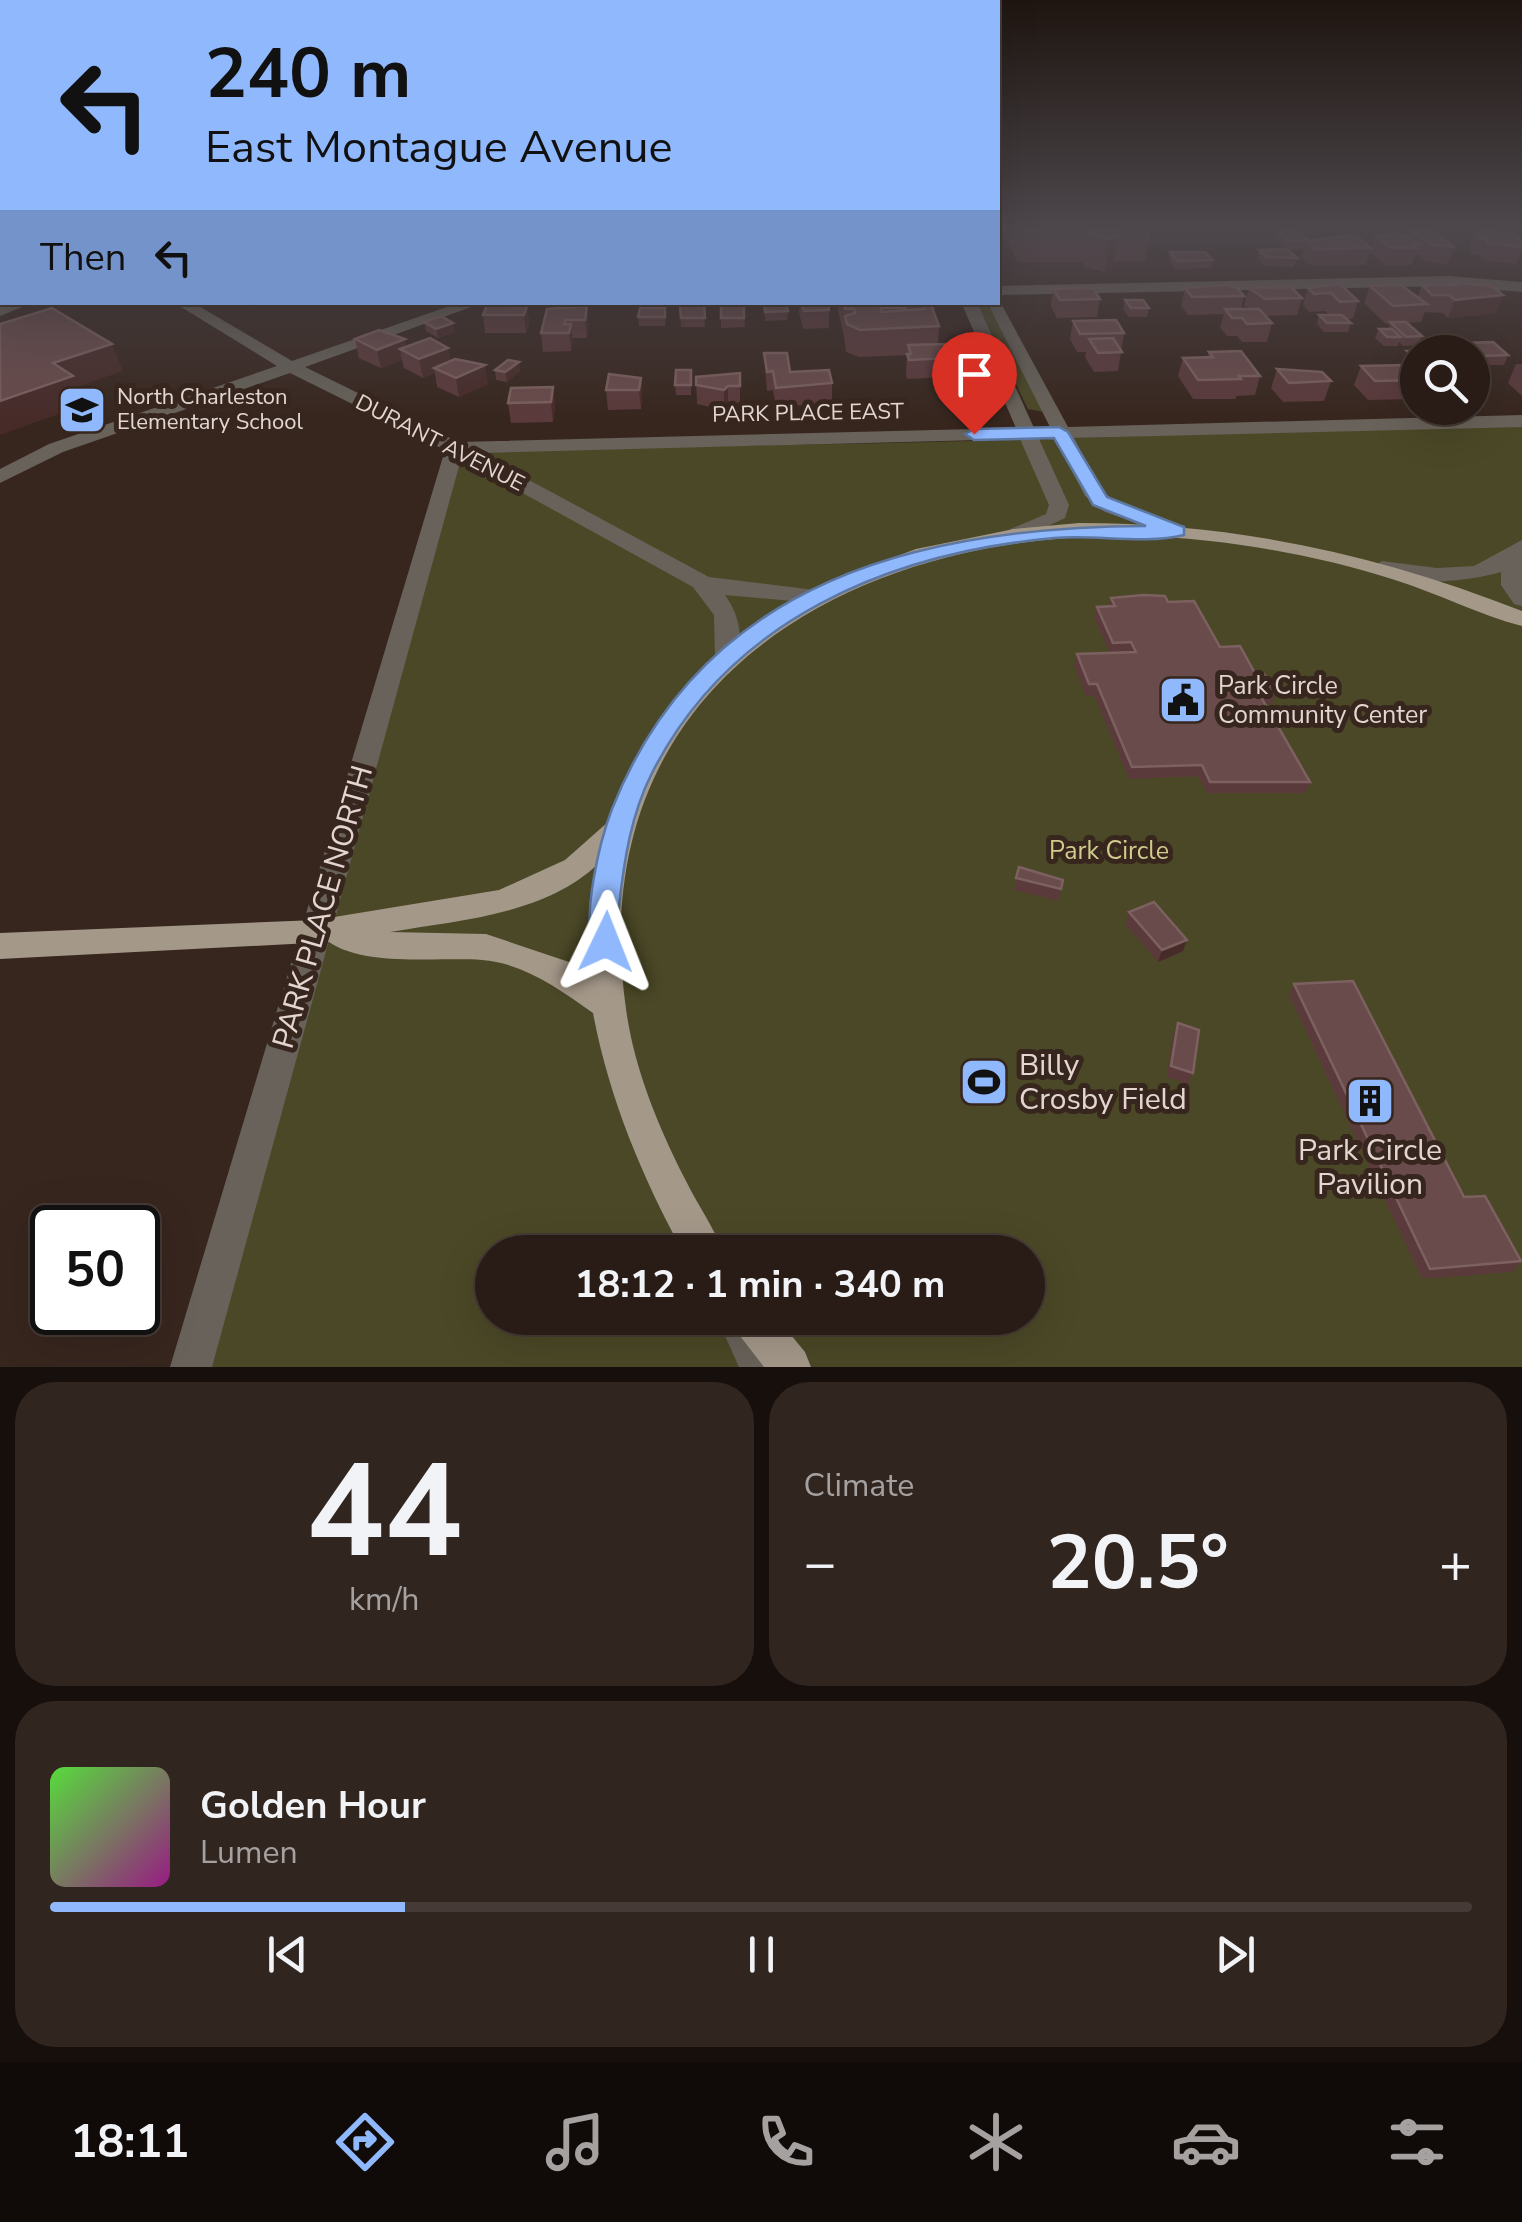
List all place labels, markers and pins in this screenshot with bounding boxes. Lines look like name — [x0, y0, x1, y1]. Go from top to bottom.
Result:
pin — [932, 332, 1017, 435]
place label: North Charleston Elementary School — [117, 382, 303, 437]
school or university icon: North Charleston Elementary School — [56, 384, 108, 436]
place label: Park Circle Community Center — [1218, 669, 1427, 732]
public building icon: Park Circle Community Center — [1157, 674, 1209, 726]
place label: Billy Crosby Field — [1019, 1045, 1187, 1120]
sports icon: Billy Crosby Field — [958, 1056, 1010, 1108]
building icon: Park Circle Pavilion — [1344, 1075, 1396, 1127]
place label: Park Circle Pavilion — [1298, 1130, 1442, 1205]

